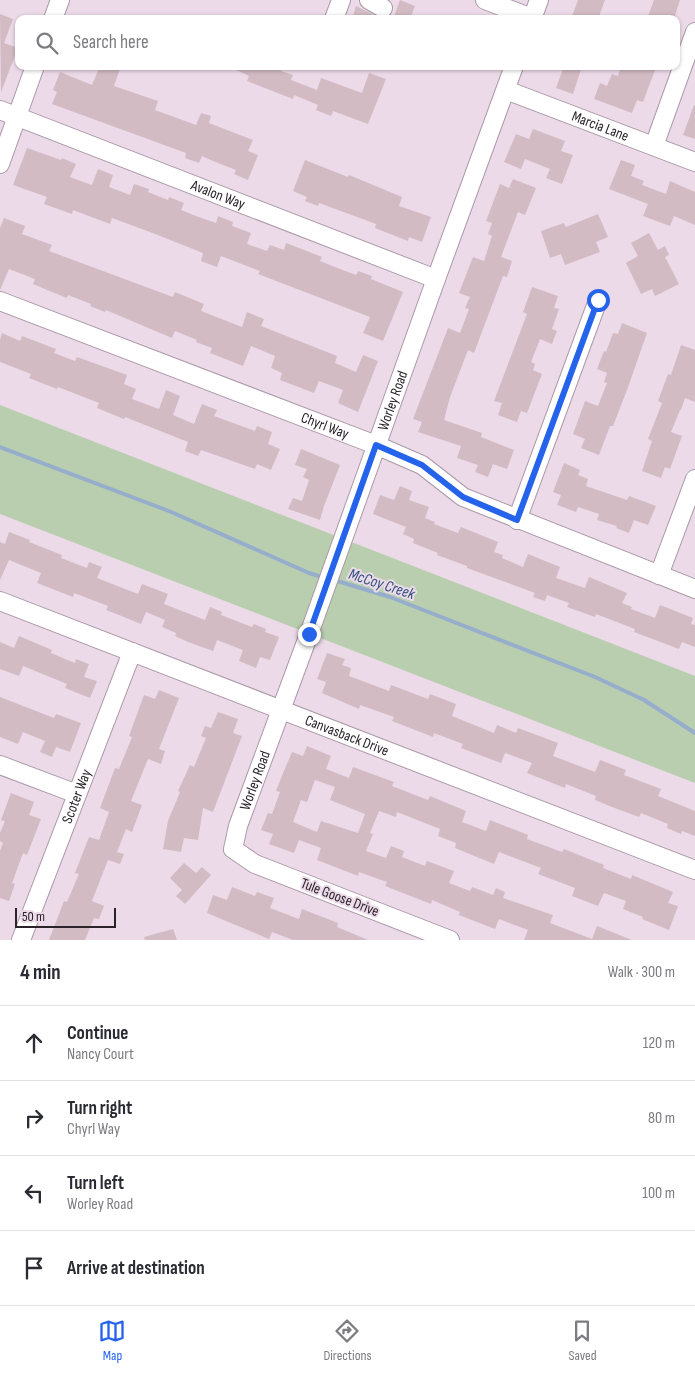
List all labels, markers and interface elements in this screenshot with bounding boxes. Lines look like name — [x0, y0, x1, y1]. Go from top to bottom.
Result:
search box — [15, 15, 680, 70]
icon: search — [33, 29, 61, 57]
text: Search here — [73, 31, 149, 54]
street label: Marcia Lane — [569, 107, 631, 146]
street label: Avalon Way — [187, 176, 248, 214]
route start — [587, 289, 610, 312]
street label: Worley Road — [374, 368, 412, 433]
street label: Chyrl Way — [298, 408, 352, 444]
water label: McCoy Creek — [346, 565, 418, 604]
route end — [298, 623, 321, 646]
street label: Canvasback Drive — [302, 711, 391, 761]
street label: Worley Road — [236, 748, 275, 813]
street label: Scoter Way — [58, 766, 96, 826]
street label: Tule Goose Drive — [298, 874, 382, 921]
scale bar — [15, 905, 116, 928]
text: 50 m — [22, 908, 45, 925]
text: 4 min — [20, 960, 61, 985]
text: Walk · 300 m — [608, 963, 675, 982]
text: Continue — [67, 1022, 128, 1045]
icon: ahead — [20, 1029, 48, 1057]
text: 120 m — [643, 1034, 675, 1053]
text: Nancy Court — [67, 1045, 134, 1064]
text: Turn right — [67, 1097, 132, 1120]
icon: right — [20, 1104, 48, 1132]
text: 80 m — [648, 1109, 675, 1128]
text: Chyrl Way — [67, 1120, 120, 1139]
text: Turn left — [67, 1172, 124, 1195]
icon: left — [20, 1179, 48, 1207]
text: 100 m — [642, 1184, 675, 1203]
text: Worley Road — [67, 1195, 133, 1214]
icon: arrive — [20, 1254, 48, 1282]
text: Arrive at destination — [67, 1257, 205, 1280]
tab: Map — [98, 1317, 126, 1364]
tab: Directions — [323, 1317, 372, 1364]
tab: Saved — [568, 1317, 597, 1364]

